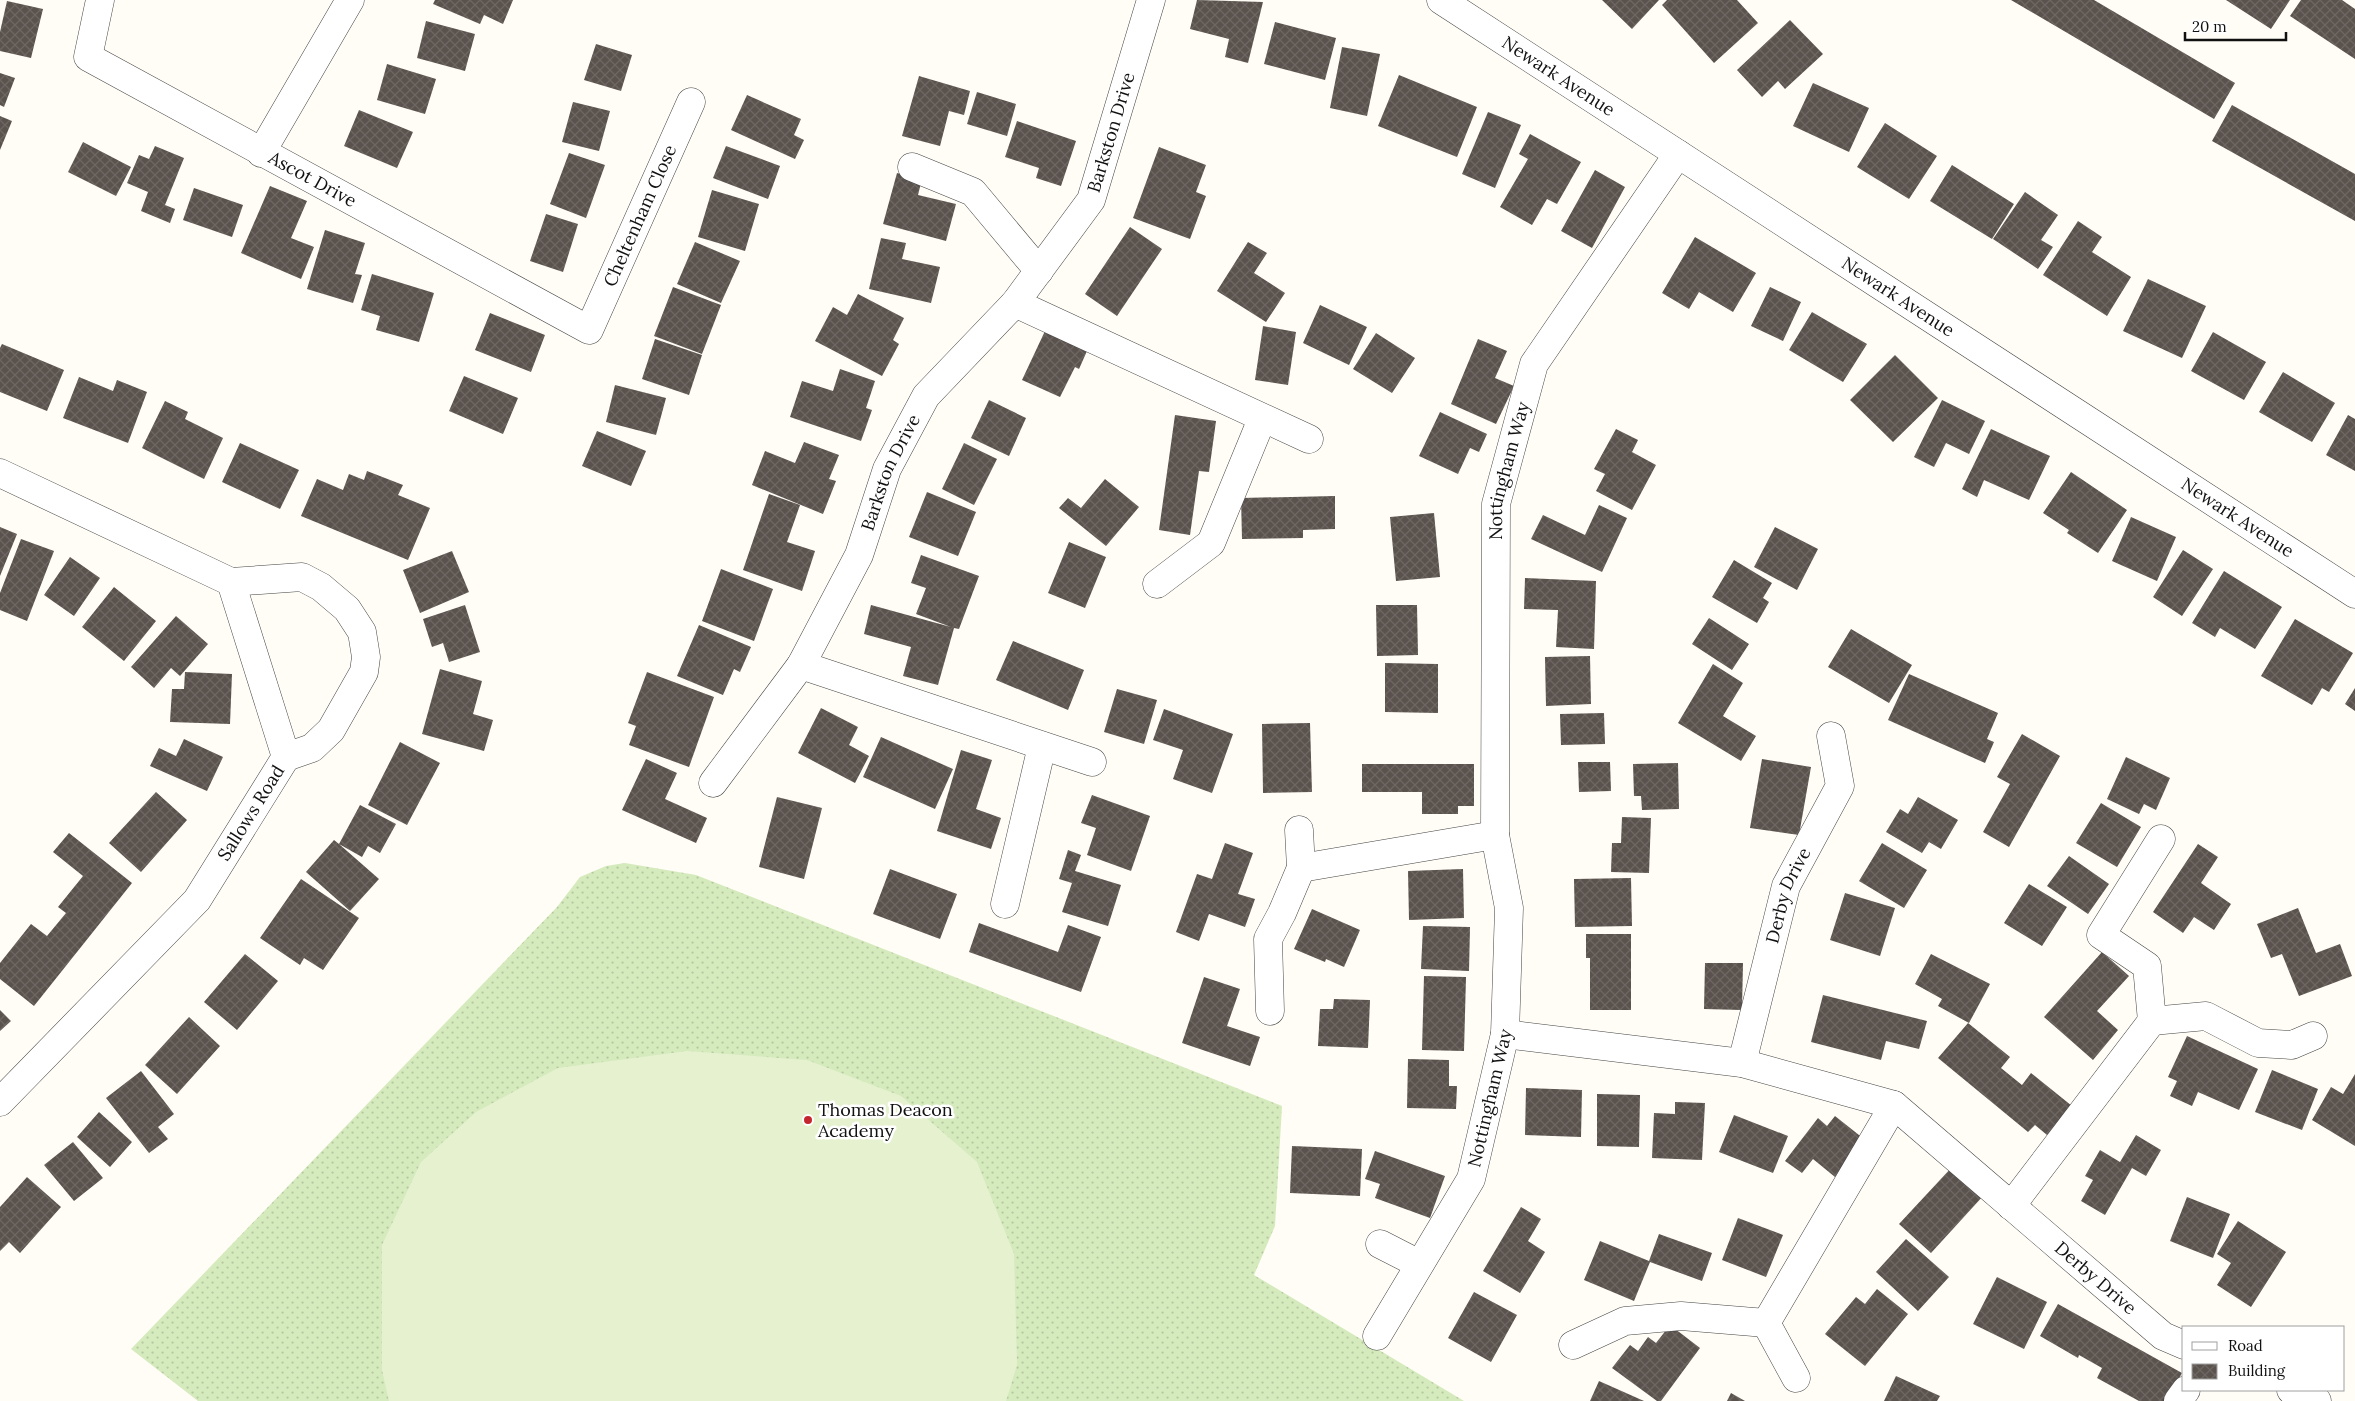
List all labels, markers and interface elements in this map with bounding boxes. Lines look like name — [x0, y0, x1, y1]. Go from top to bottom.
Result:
scale bar — [2185, 10, 2286, 42]
text: 20 m — [2192, 17, 2227, 36]
street label: Newark Avenue — [1498, 31, 1620, 121]
street label: Barkston Drive — [1082, 69, 1140, 195]
street label: Cheltenham Close — [598, 141, 681, 290]
street label: Ascot Drive — [264, 145, 361, 212]
street label: Newark Avenue — [1837, 251, 1959, 342]
street label: Nottingham Way — [1484, 399, 1534, 540]
street label: Barkston Drive — [856, 410, 925, 533]
street label: Newark Avenue — [2177, 472, 2299, 562]
street label: Sallows Road — [212, 760, 289, 865]
street label: Derby Drive — [1760, 843, 1816, 946]
street label: Nottingham Way — [1462, 1026, 1517, 1170]
place label: Thomas Deacon Academy — [817, 1098, 953, 1142]
marker: Thomas Deacon Academy — [802, 1114, 814, 1126]
street label: Derby Drive — [2050, 1236, 2142, 1319]
legend — [2182, 1326, 2345, 1391]
text: Road — [2228, 1336, 2263, 1355]
text: Building — [2228, 1361, 2286, 1380]

